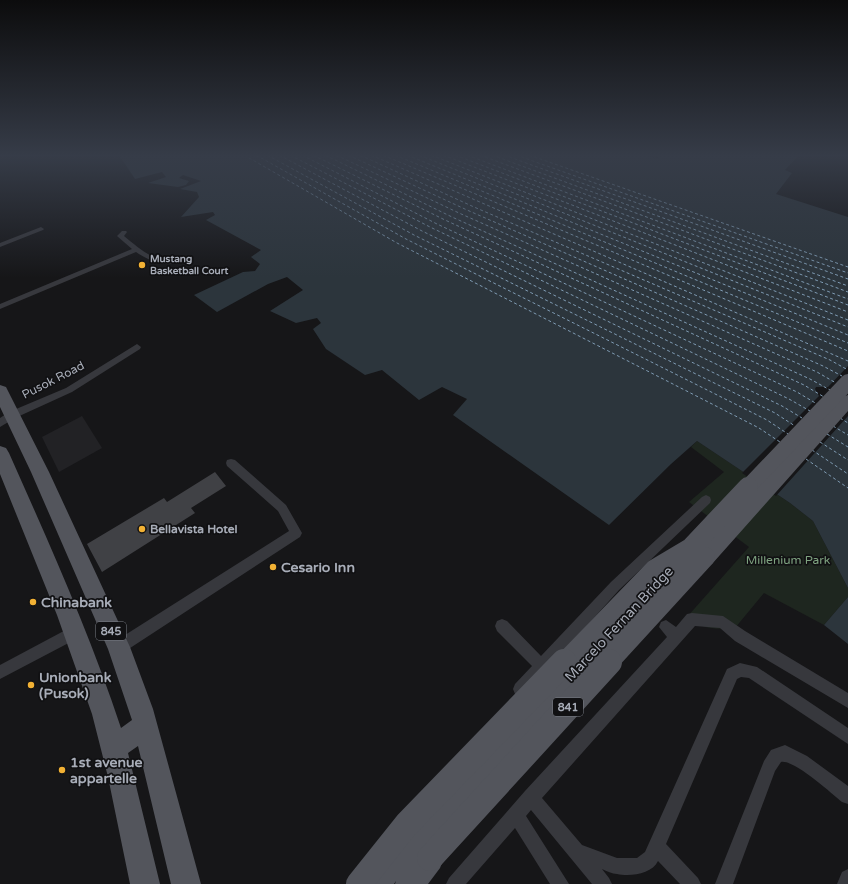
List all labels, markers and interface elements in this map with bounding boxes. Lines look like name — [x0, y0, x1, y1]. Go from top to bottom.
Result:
place label: Mustang Basketball Court — [150, 253, 228, 277]
marker: Mustang Basketball Court — [137, 260, 147, 270]
street label: Pusok Road — [19, 358, 87, 402]
place label: Bellavista Hotel — [150, 522, 238, 536]
marker: Bellavista Hotel — [137, 524, 147, 534]
park label: Millenium Park — [746, 553, 831, 567]
place label: Cesario Inn — [281, 559, 355, 576]
marker: Cesario Inn — [268, 562, 278, 572]
street label: Marcelo Fernan Bridge — [561, 563, 677, 685]
place label: Chinabank — [41, 594, 112, 611]
marker: Chinabank — [28, 597, 38, 607]
road number: 845 — [96, 622, 126, 640]
place label: Unionbank (Pusok) — [39, 669, 112, 702]
marker: Unionbank (Pusok) — [26, 680, 36, 690]
road number: 841 — [553, 698, 583, 716]
place label: 1st avenue appartelle — [70, 754, 142, 787]
marker: 1st avenue appartelle — [57, 765, 67, 775]

